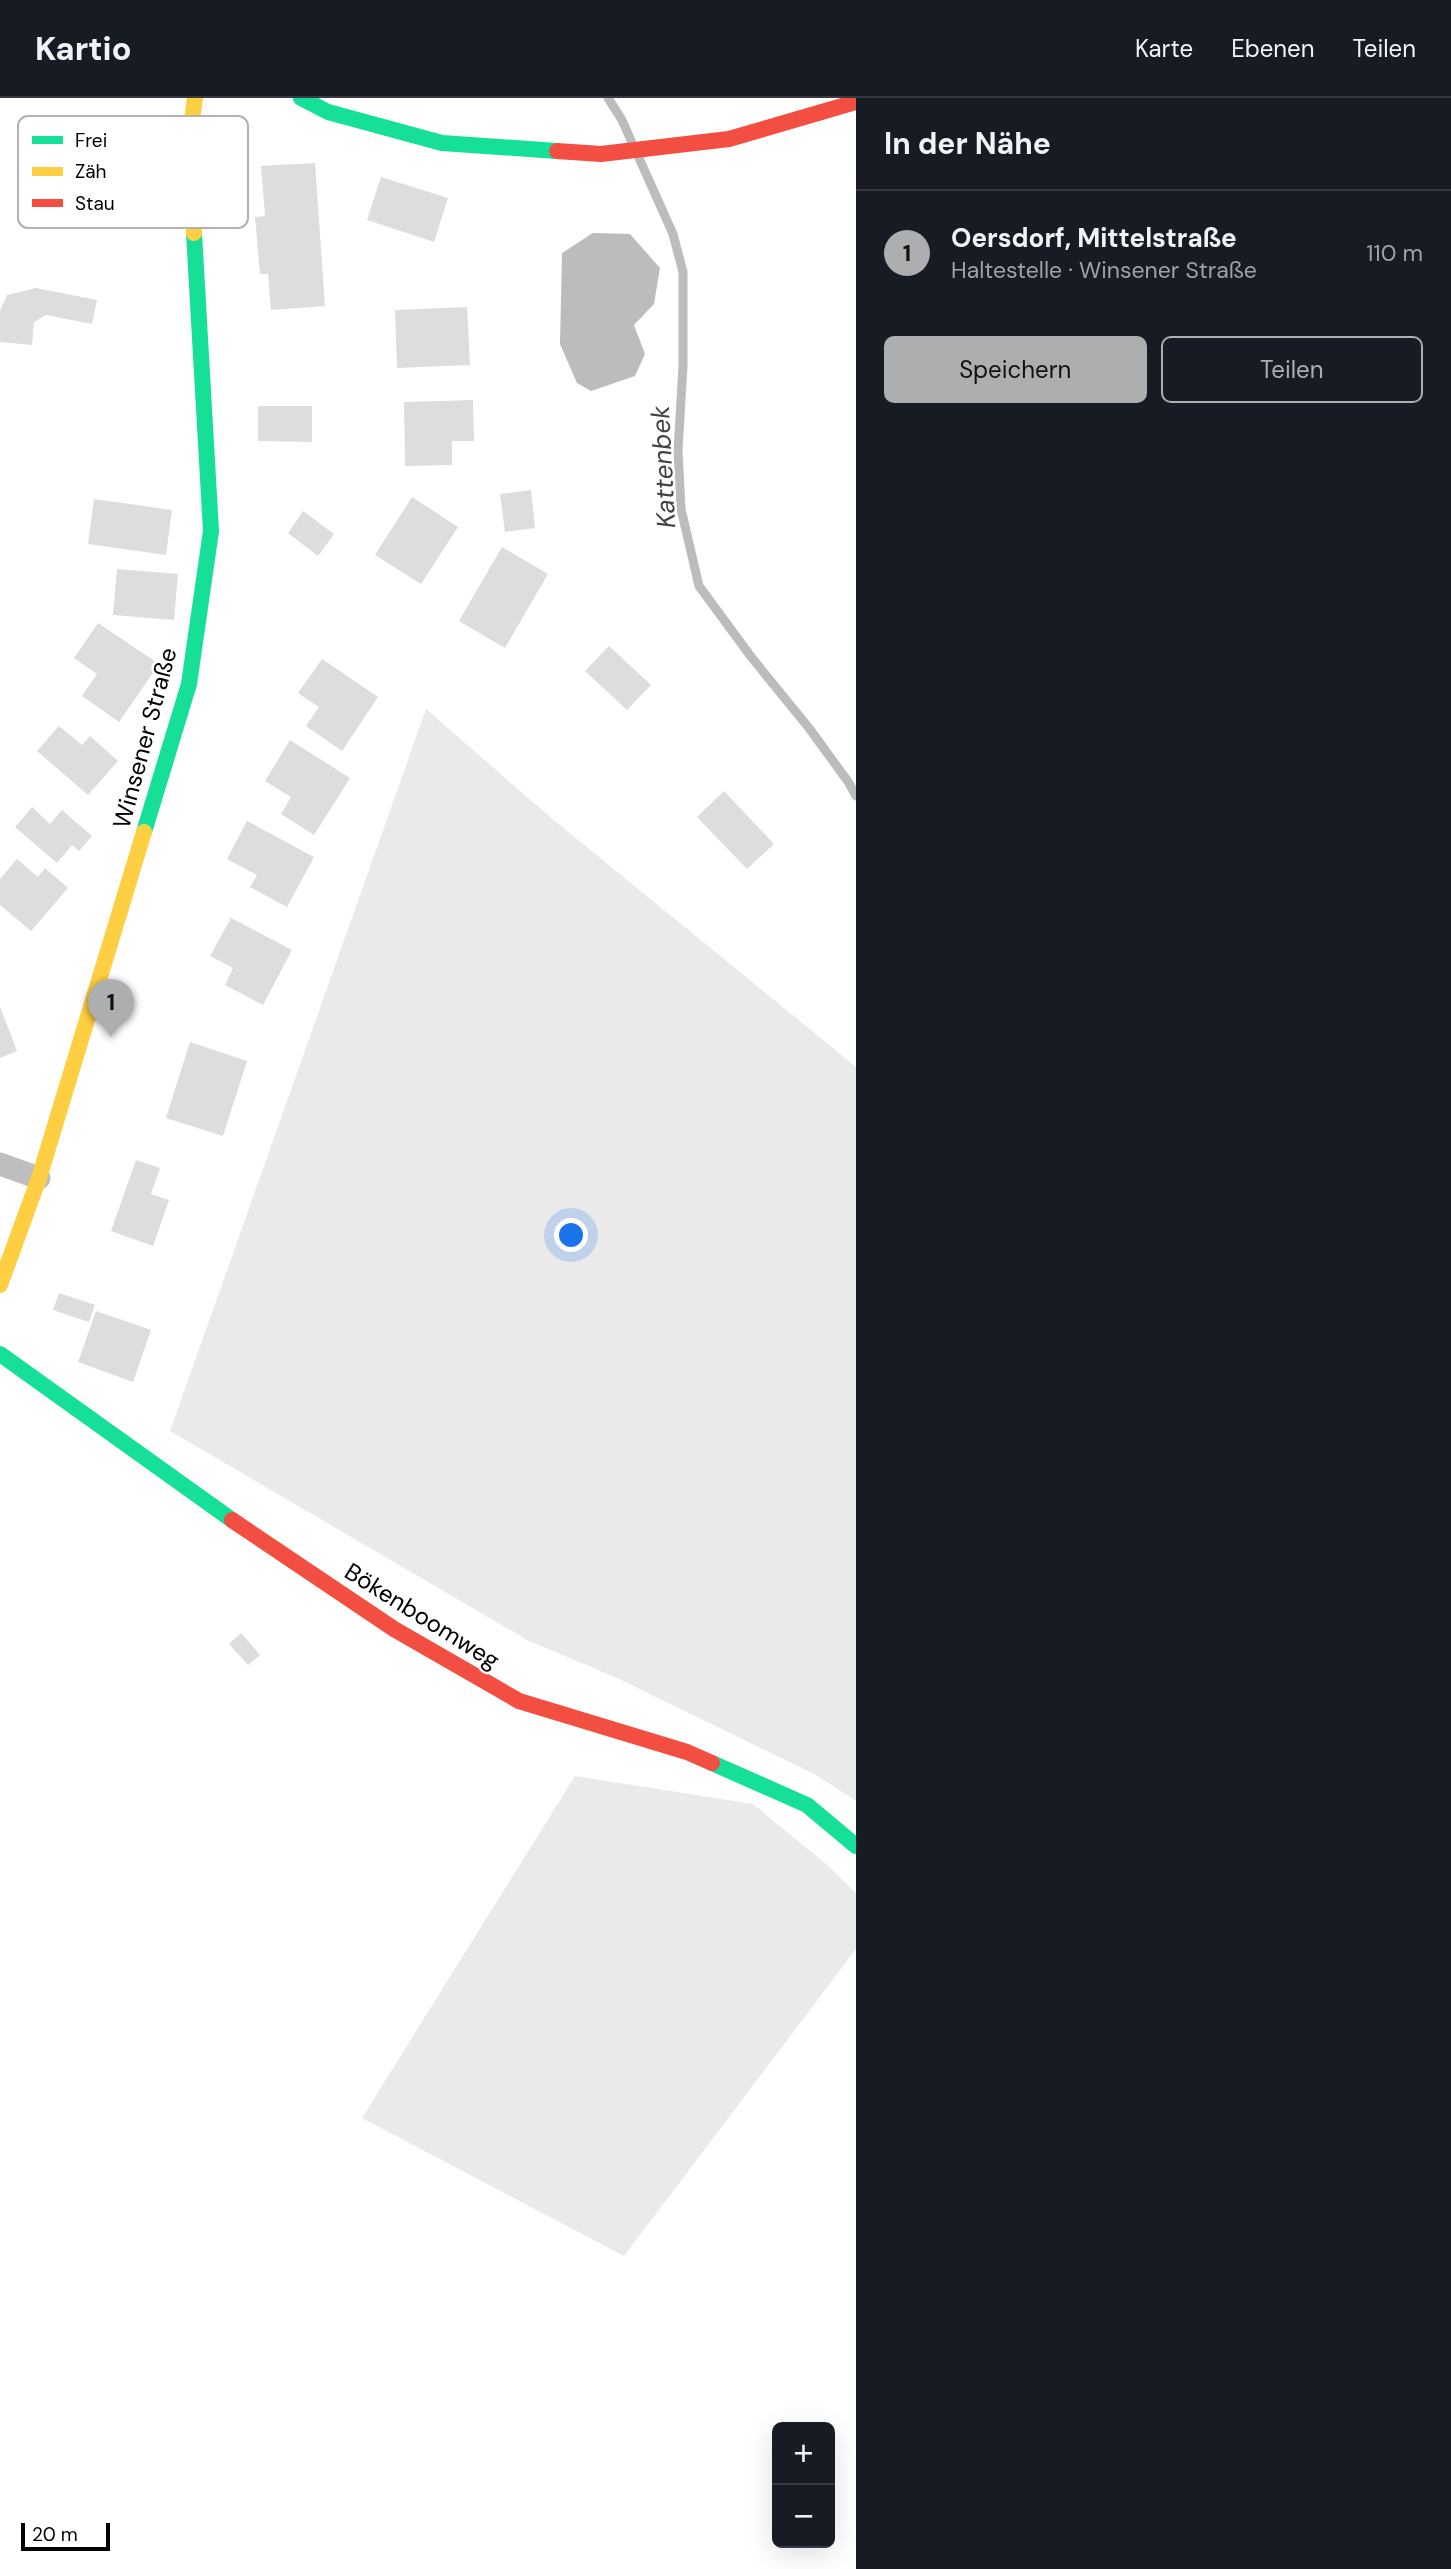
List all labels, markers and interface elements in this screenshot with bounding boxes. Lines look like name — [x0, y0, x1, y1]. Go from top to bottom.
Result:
text: Kartio — [35, 27, 132, 70]
text: Karte — [1135, 33, 1193, 64]
text: Ebenen — [1231, 33, 1315, 64]
text: Teilen — [1353, 33, 1416, 64]
legend — [18, 116, 248, 228]
text: In der Nähe — [884, 124, 1051, 163]
text: Frei — [75, 128, 107, 153]
text: Zäh — [75, 159, 107, 184]
text: Stau — [75, 191, 115, 216]
text: Oersdorf, Mittelstraße — [951, 221, 1237, 255]
text: 1 — [903, 238, 911, 268]
text: 110 m — [1366, 238, 1423, 268]
text: Haltestelle · Winsener Straße — [951, 255, 1257, 285]
button: Speichern — [884, 336, 1147, 403]
button: Teilen — [1161, 336, 1423, 403]
water label: Kattenbek — [643, 404, 683, 529]
street label: Winsener Straße — [106, 644, 184, 831]
pin: 1 — [88, 979, 134, 1037]
your location — [554, 1218, 588, 1252]
street label: Bökenboomweg — [339, 1556, 506, 1676]
map controls — [772, 2422, 835, 2548]
button: + — [772, 2422, 835, 2485]
button: − — [772, 2485, 835, 2548]
scale bar — [21, 2520, 110, 2552]
text: 20 m — [32, 2522, 78, 2547]

